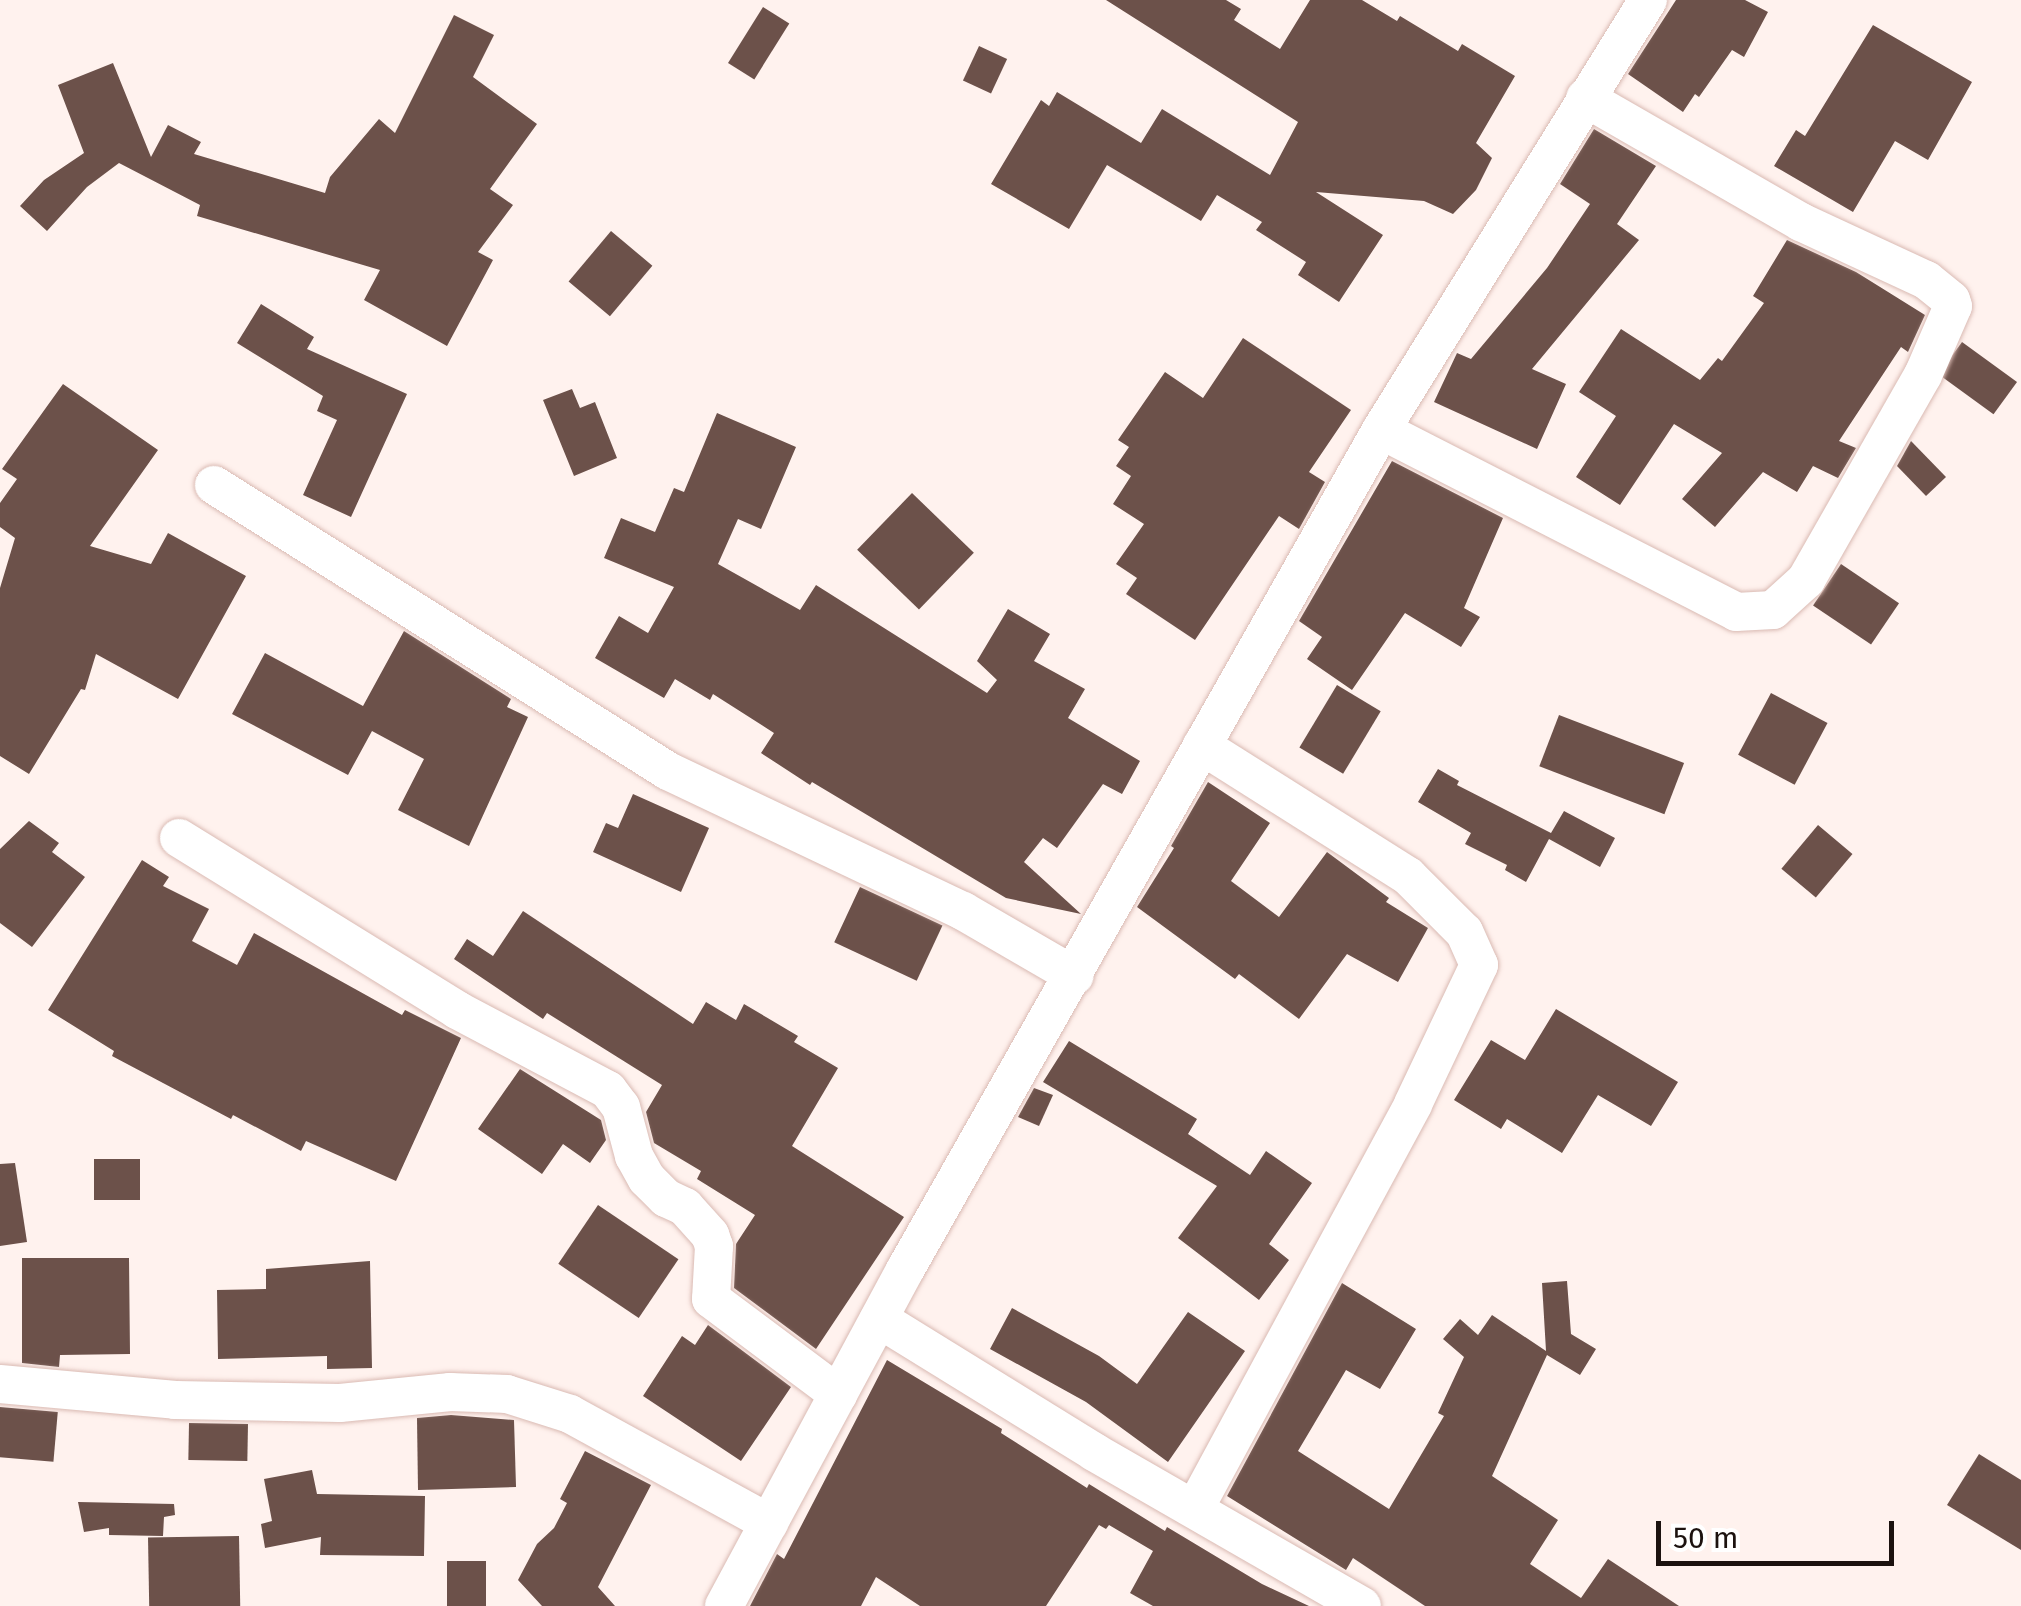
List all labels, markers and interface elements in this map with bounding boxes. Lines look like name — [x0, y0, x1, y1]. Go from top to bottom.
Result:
scale bar — [1661, 1501, 1898, 1563]
text: 50 m — [1673, 1520, 1738, 1556]

